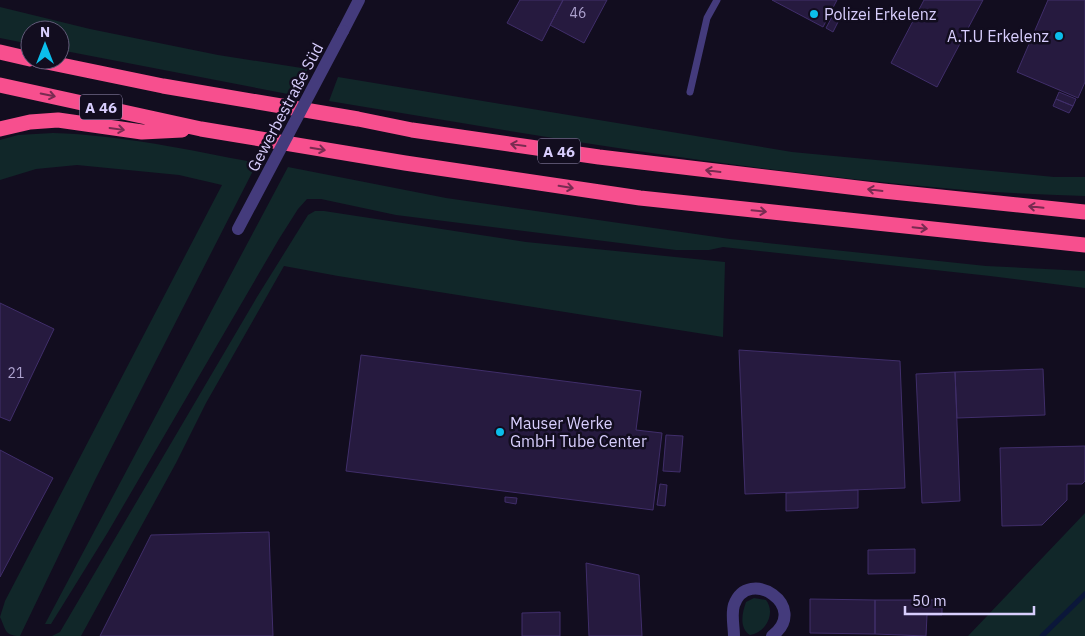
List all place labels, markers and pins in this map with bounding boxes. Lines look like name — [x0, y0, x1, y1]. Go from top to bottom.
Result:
place label: Polizei Erkelenz — [824, 4, 936, 24]
marker: Polizei Erkelenz — [808, 8, 820, 20]
place label: A.T.U Erkelenz — [947, 26, 1049, 46]
marker: A.T.U Erkelenz — [1053, 30, 1065, 42]
place label: Mauser Werke GmbH Tube Center — [510, 413, 647, 451]
marker: Mauser Werke GmbH Tube Center — [494, 426, 506, 438]

